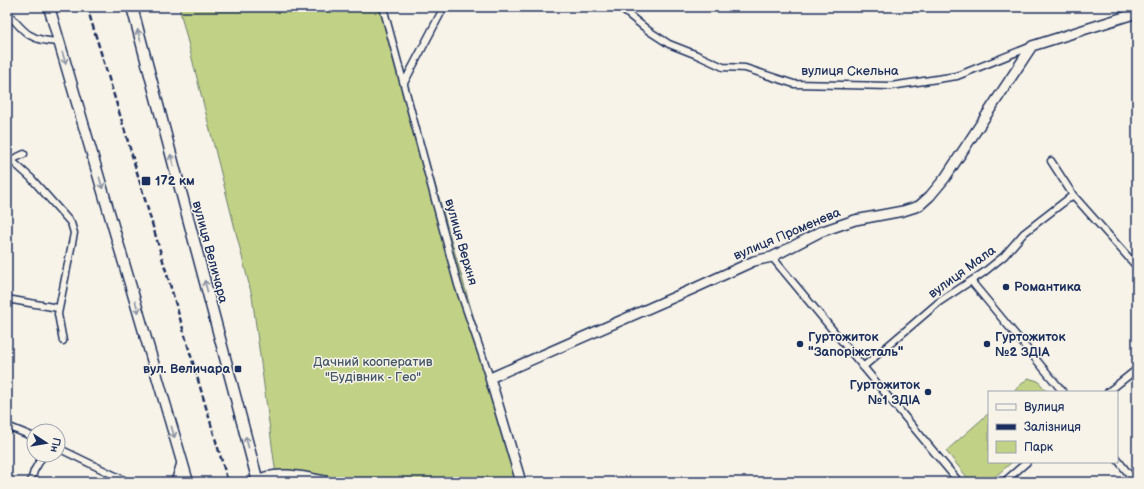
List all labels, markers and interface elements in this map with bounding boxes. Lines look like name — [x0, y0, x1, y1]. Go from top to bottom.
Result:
one-way arrow — [135, 28, 142, 41]
one-way arrow — [61, 51, 68, 64]
street label: вулиця Скельна — [801, 63, 899, 79]
one-way arrow — [168, 154, 176, 167]
place label: 172 км — [155, 173, 195, 189]
marker: 172 км — [140, 175, 152, 187]
one-way arrow — [98, 176, 105, 189]
street label: вулиця Верхня — [441, 197, 481, 287]
street label: вулиця Величара — [189, 199, 231, 305]
street label: вулиця Променева — [731, 204, 843, 264]
street label: вулиця Мала — [925, 242, 999, 302]
place label: Романтика — [1014, 279, 1082, 295]
one-way arrow — [201, 280, 209, 293]
marker: Романтика — [1001, 282, 1011, 292]
one-way arrow — [134, 301, 141, 314]
place label: Гуртожиток "Запоріжсталь" — [808, 329, 904, 360]
place label: Гуртожиток №2 ЗДІА — [995, 329, 1066, 360]
marker: Гуртожиток "Запоріжсталь" — [795, 339, 805, 349]
marker: Гуртожиток №2 ЗДІА — [982, 339, 992, 349]
park label: Дачний кооператив "Будівник - Гео" — [313, 354, 433, 385]
place label: вул. Величара — [143, 361, 230, 377]
marker: вул. Величара — [233, 364, 243, 374]
place label: Гуртожиток №1 ЗДІА — [849, 377, 921, 408]
marker: Гуртожиток №1 ЗДІА — [923, 387, 933, 397]
legend — [988, 391, 1118, 463]
text: Вулиця — [1024, 400, 1065, 415]
text: Залізниця — [1024, 420, 1081, 435]
north arrow — [26, 423, 66, 463]
one-way arrow — [170, 426, 177, 439]
text: Пн — [47, 436, 63, 454]
one-way arrow — [243, 436, 251, 449]
text: Парк — [1024, 440, 1054, 455]

